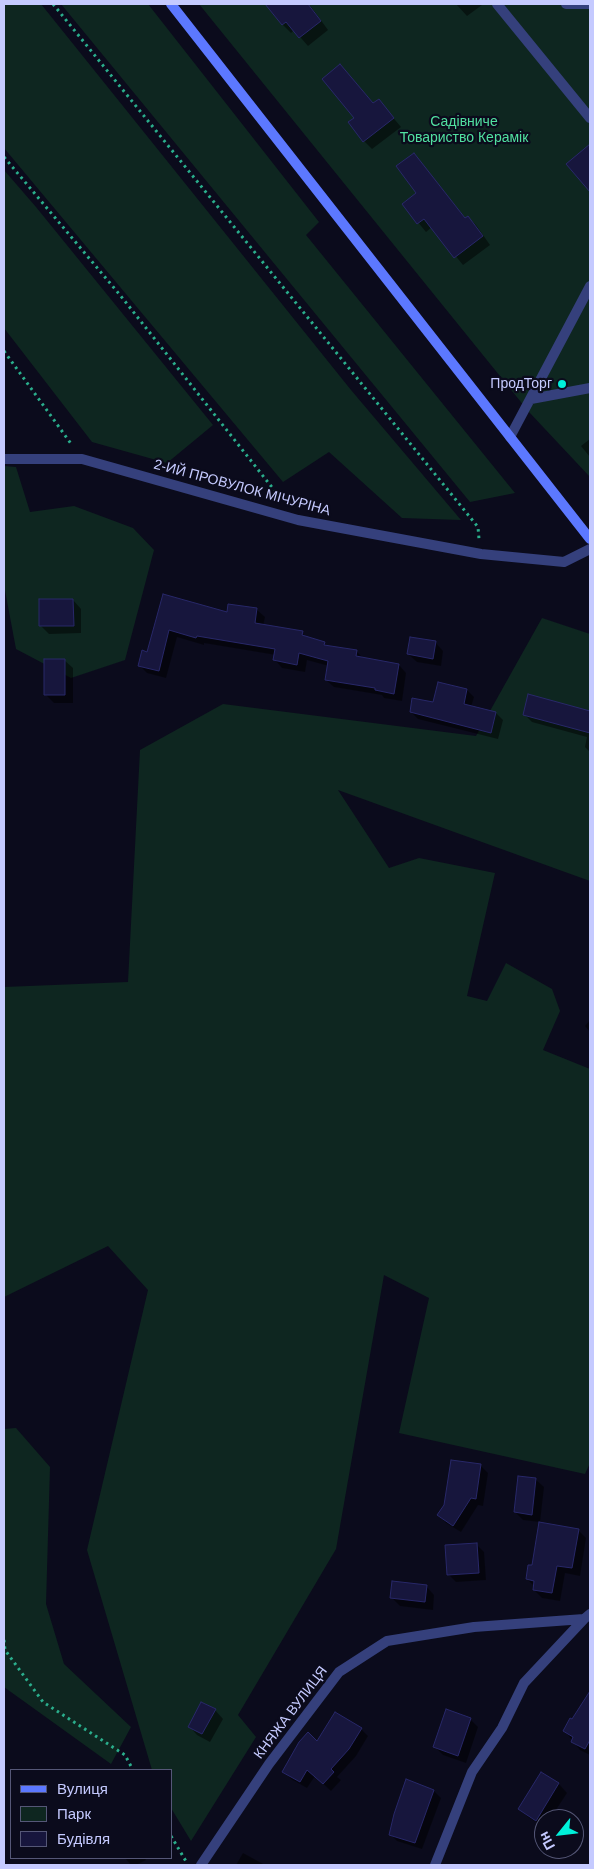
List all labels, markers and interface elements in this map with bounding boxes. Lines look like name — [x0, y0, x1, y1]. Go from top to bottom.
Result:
park label: Садівниче Товариство Керамік — [400, 114, 528, 146]
place label: ПродТорг — [490, 376, 552, 392]
marker: ПродТорг — [556, 378, 568, 390]
street label: 2-ИЙ ПРОВУЛОК МІЧУРІНА — [152, 456, 332, 520]
street label: КНЯЖА ВУЛИЦЯ — [251, 1663, 331, 1763]
legend — [10, 1769, 172, 1859]
text: Вулиця — [57, 1780, 108, 1797]
text: Парк — [57, 1805, 91, 1822]
north arrow — [534, 1809, 584, 1859]
text: Пн — [535, 1829, 558, 1853]
text: Будівля — [57, 1830, 110, 1847]

